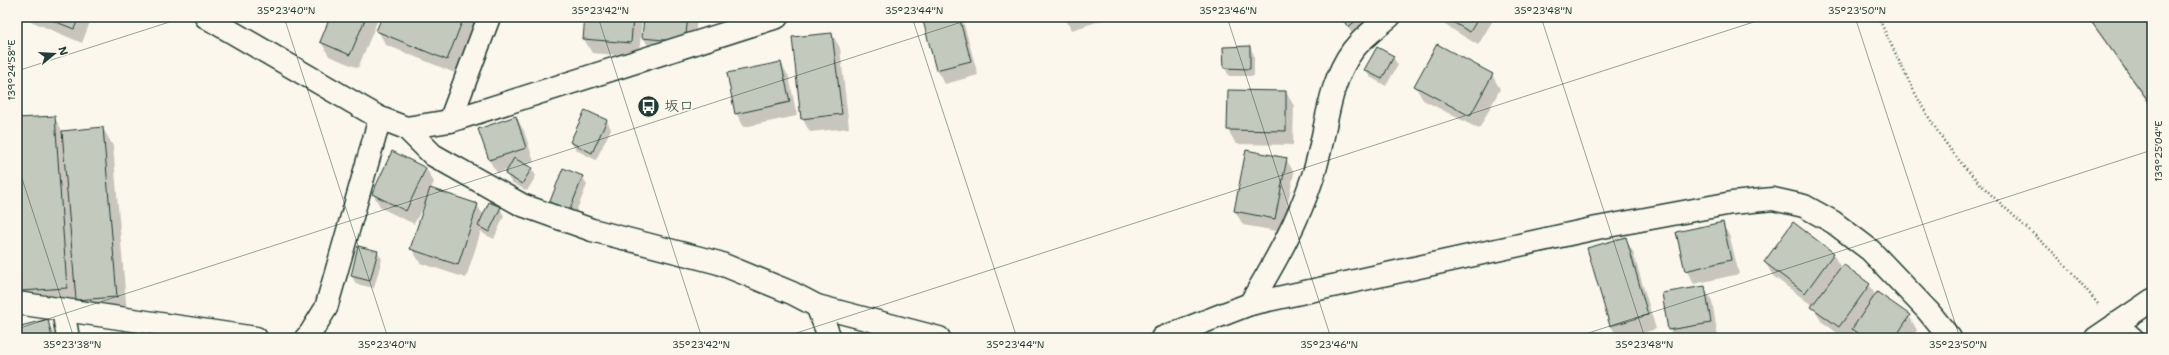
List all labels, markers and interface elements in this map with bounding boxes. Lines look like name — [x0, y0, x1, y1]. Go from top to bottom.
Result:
text: 35°23'40"N — [257, 4, 316, 17]
text: 35°23'42"N — [571, 4, 629, 17]
text: 35°23'44"N — [885, 4, 943, 17]
text: 35°23'46"N — [1199, 4, 1257, 17]
text: 35°23'48"N — [1514, 4, 1572, 17]
text: 35°23'50"N — [1828, 4, 1886, 17]
north arrow — [34, 34, 74, 74]
text: 139°24'58"E — [5, 39, 18, 101]
text: N — [55, 45, 72, 58]
bus stop icon: 坂口 — [635, 93, 661, 119]
place label: 坂口 — [664, 96, 694, 116]
text: 139°25'04"E — [2152, 120, 2165, 182]
text: 35°23'38"N — [43, 338, 101, 351]
text: 35°23'40"N — [358, 338, 417, 351]
text: 35°23'42"N — [672, 338, 730, 351]
text: 35°23'44"N — [986, 338, 1044, 351]
text: 35°23'46"N — [1300, 338, 1358, 351]
text: 35°23'48"N — [1615, 338, 1673, 351]
text: 35°23'50"N — [1929, 338, 1987, 351]

